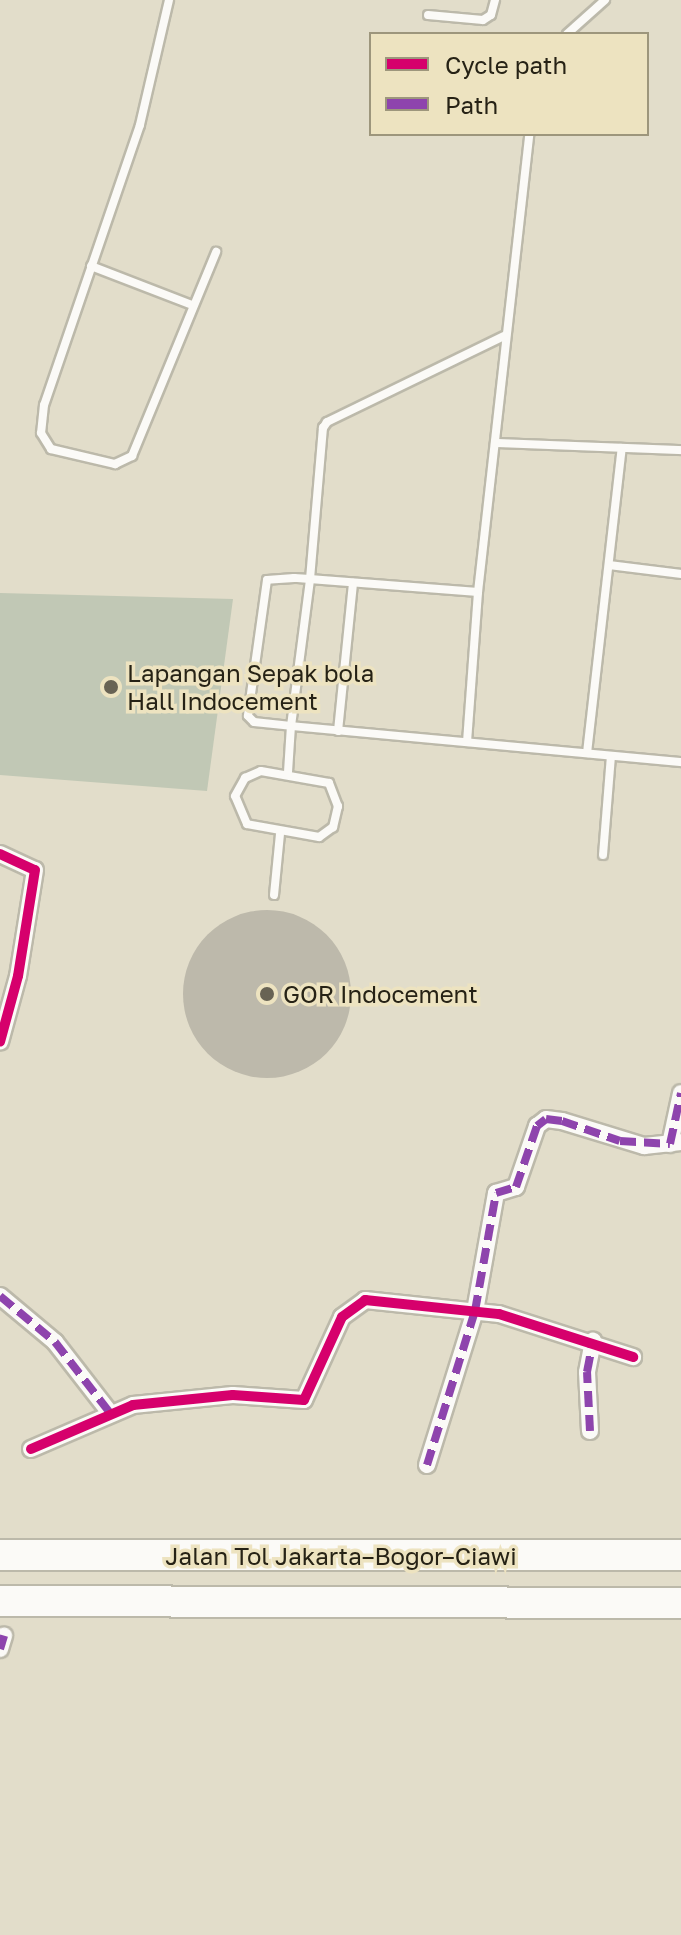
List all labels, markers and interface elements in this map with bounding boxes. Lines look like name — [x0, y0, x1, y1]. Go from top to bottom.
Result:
legend — [369, 32, 649, 136]
text: Cycle path — [445, 50, 567, 79]
text: Path — [445, 90, 498, 119]
place label: Lapangan Sepak bola Hall Indocement — [127, 659, 374, 715]
marker: Lapangan Sepak bola Hall Indocement — [102, 678, 120, 696]
place label: GOR Indocement — [283, 980, 478, 1008]
marker: GOR Indocement — [258, 985, 276, 1003]
street label: Jalan Tol Jakarta–Bogor–Ciawi — [165, 1542, 517, 1570]

